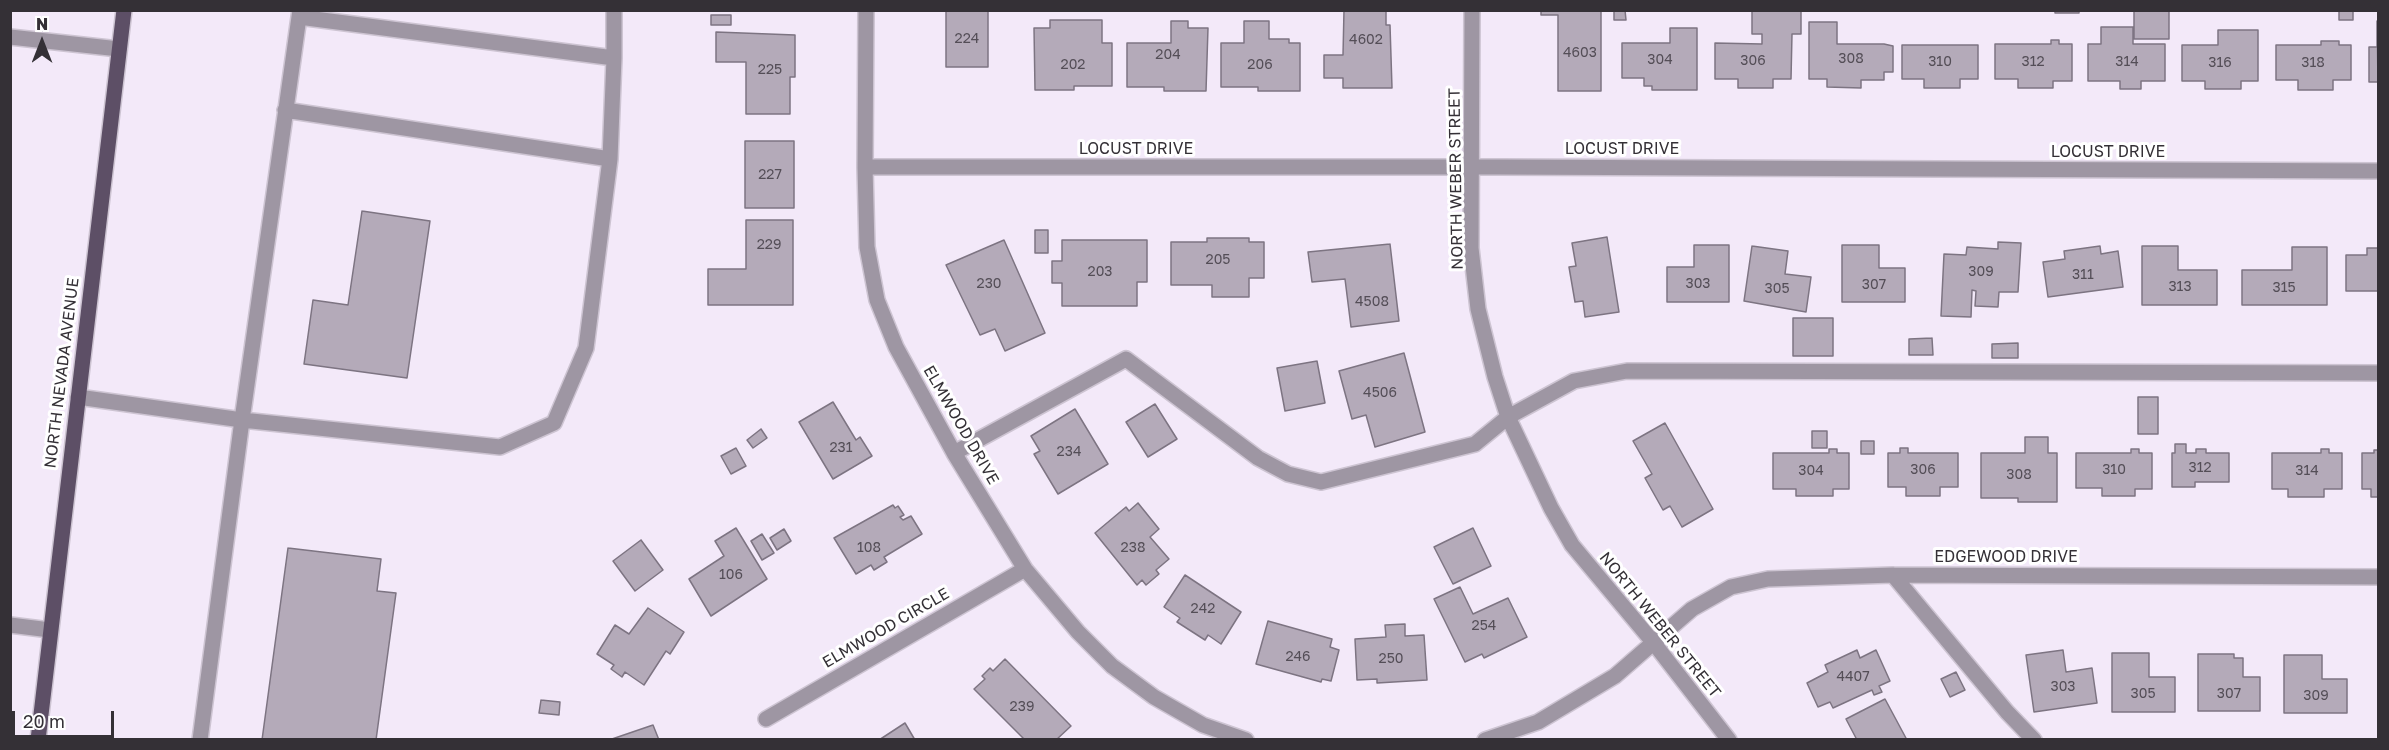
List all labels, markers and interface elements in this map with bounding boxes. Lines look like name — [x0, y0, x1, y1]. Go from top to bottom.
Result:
north arrow — [12, 12, 72, 72]
text: N — [36, 14, 48, 34]
house number: 224 — [955, 31, 979, 47]
house number: 4602 — [1349, 32, 1383, 48]
house number: 4603 — [1563, 45, 1597, 61]
house number: 204 — [1155, 47, 1181, 63]
house number: 308 — [1838, 51, 1864, 67]
house number: 304 — [1647, 52, 1673, 68]
house number: 306 — [1740, 53, 1766, 69]
house number: 310 — [1928, 54, 1952, 70]
house number: 312 — [2021, 54, 2045, 70]
house number: 314 — [2115, 54, 2139, 70]
house number: 316 — [2208, 55, 2232, 71]
house number: 318 — [2301, 55, 2325, 71]
house number: 202 — [1061, 57, 1085, 73]
house number: 206 — [1247, 57, 1273, 73]
house number: 225 — [758, 62, 782, 78]
street label: NORTH WEBER STREET — [1445, 88, 1467, 270]
street label: LOCUST DRIVE — [1079, 139, 1193, 159]
street label: LOCUST DRIVE — [1565, 139, 1679, 159]
street label: LOCUST DRIVE — [2051, 142, 2165, 162]
house number: 227 — [758, 167, 782, 183]
house number: 229 — [757, 237, 781, 253]
house number: 205 — [1206, 252, 1230, 268]
house number: 203 — [1088, 264, 1112, 280]
house number: 309 — [1968, 264, 1994, 280]
house number: 311 — [2072, 267, 2094, 283]
house number: 230 — [977, 276, 1001, 292]
house number: 303 — [1685, 276, 1711, 292]
street label: NORTH NEVADA AVENUE — [41, 277, 83, 469]
house number: 307 — [1862, 277, 1886, 293]
house number: 313 — [2168, 279, 2192, 295]
house number: 315 — [2272, 280, 2296, 296]
house number: 305 — [1765, 281, 1789, 297]
house number: 4508 — [1355, 294, 1389, 310]
street label: ELMWOOD DRIVE — [919, 362, 1003, 488]
house number: 4506 — [1363, 385, 1397, 401]
house number: 231 — [829, 440, 853, 456]
house number: 234 — [1057, 444, 1081, 460]
house number: 312 — [2188, 460, 2212, 476]
house number: 306 — [1910, 462, 1936, 478]
house number: 310 — [2102, 462, 2126, 478]
house number: 304 — [1798, 463, 1824, 479]
house number: 314 — [2295, 463, 2319, 479]
house number: 308 — [2006, 467, 2032, 483]
house number: 108 — [857, 540, 881, 556]
house number: 238 — [1121, 540, 1145, 556]
street label: EDGEWOOD DRIVE — [1934, 547, 2078, 567]
street label: NORTH WEBER STREET — [1595, 548, 1725, 702]
house number: 106 — [719, 567, 743, 583]
street label: ELMWOOD CIRCLE — [819, 584, 953, 672]
house number: 242 — [1191, 601, 1215, 617]
house number: 254 — [1472, 618, 1496, 634]
house number: 246 — [1285, 649, 1311, 665]
house number: 250 — [1379, 651, 1403, 667]
house number: 4407 — [1836, 669, 1870, 685]
house number: 303 — [2050, 679, 2076, 695]
house number: 305 — [2131, 686, 2155, 702]
house number: 307 — [2217, 686, 2241, 702]
house number: 309 — [2303, 688, 2329, 704]
scale bar — [15, 699, 117, 737]
house number: 239 — [1010, 699, 1034, 715]
text: 20 m — [23, 710, 65, 732]

